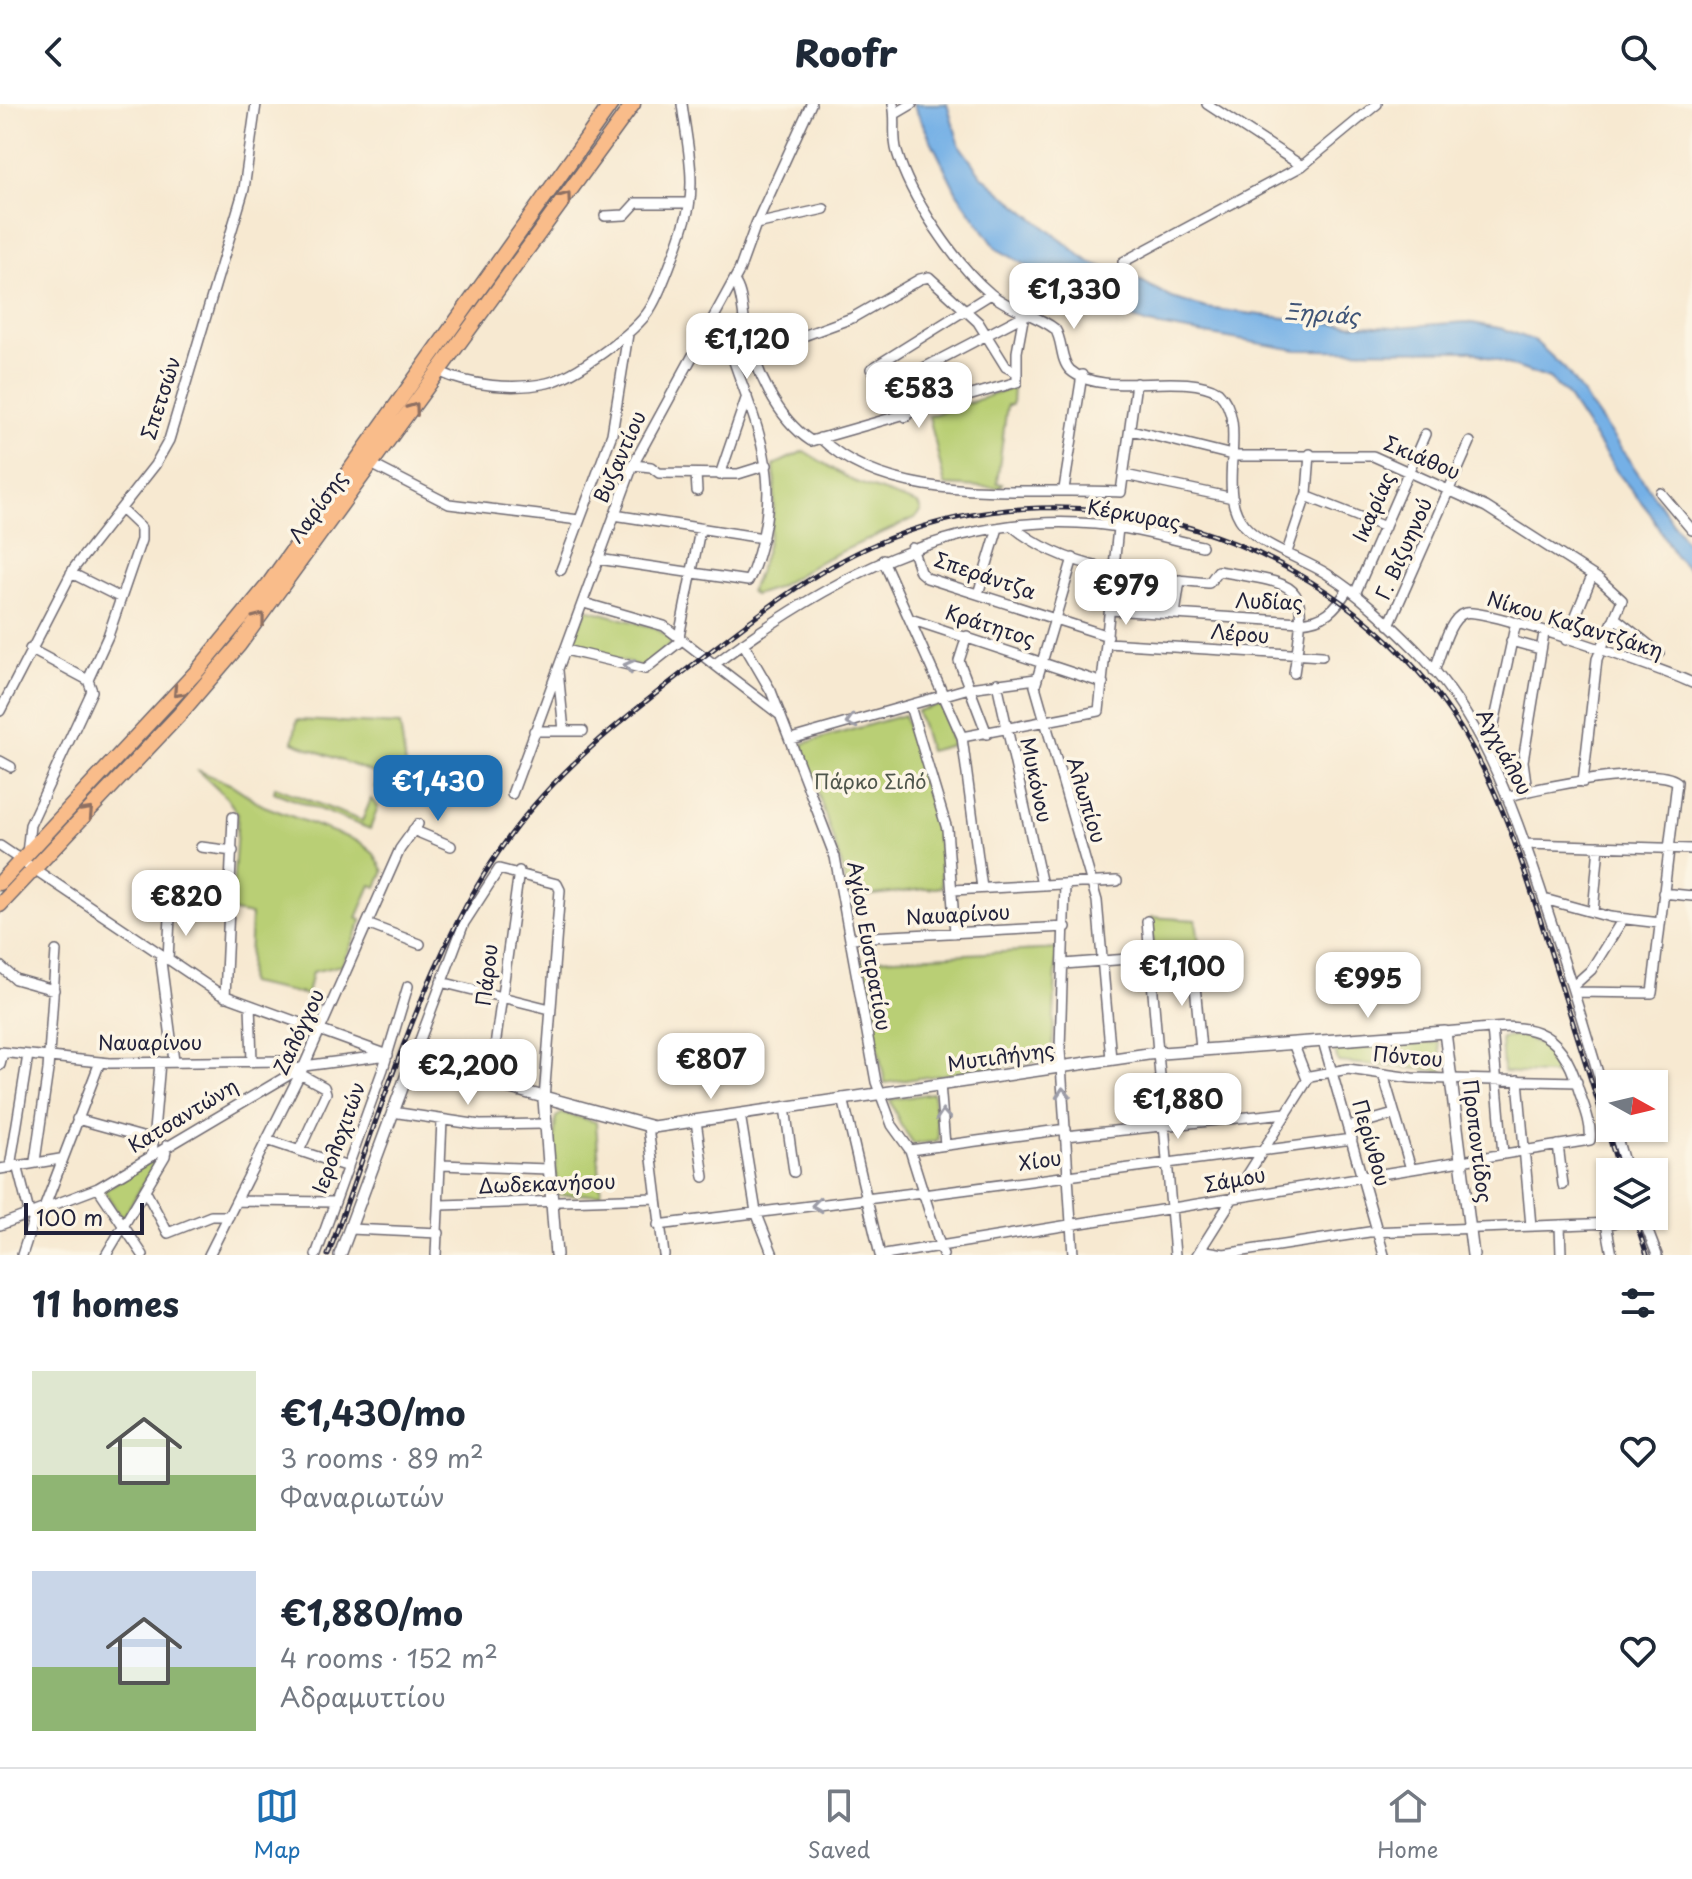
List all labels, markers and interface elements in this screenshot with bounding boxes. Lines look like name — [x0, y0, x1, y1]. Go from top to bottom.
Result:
text: Roofr — [794, 25, 898, 79]
icon: back — [32, 30, 76, 74]
icon: search — [1616, 30, 1660, 74]
one-way arrow — [557, 192, 571, 206]
pin: €1,330 — [1009, 263, 1139, 331]
text: €1,330 — [1027, 269, 1121, 308]
water label: Ξηριάς — [1283, 293, 1362, 332]
pin: €1,120 — [682, 313, 812, 381]
text: €1,120 — [704, 319, 790, 358]
street label: Σπετσών — [133, 352, 188, 443]
pin: €583 — [872, 362, 966, 430]
text: €583 — [884, 368, 954, 407]
one-way arrow — [404, 402, 419, 417]
street label: Βυζαντίου — [585, 406, 653, 507]
street label: Σκιάθου — [1379, 428, 1465, 487]
street label: Λαρίσης — [281, 464, 354, 549]
street label: Ικαρίας — [1344, 467, 1402, 547]
street label: Κέρκυρας — [1085, 491, 1183, 537]
street label: Γ. Βιζυηνού — [1367, 493, 1439, 604]
street label: Σπεράντζα — [931, 544, 1040, 606]
pin: €979 — [1079, 559, 1173, 627]
text: €979 — [1093, 565, 1159, 604]
street label: Νίκου Καζαντζάκη — [1483, 583, 1667, 665]
street label: Λυδίας — [1235, 585, 1303, 617]
street label: Κράτητος — [941, 596, 1039, 654]
one-way arrow — [251, 612, 265, 627]
street label: Λέρου — [1210, 616, 1271, 651]
one-way arrow — [622, 659, 636, 676]
one-way arrow — [172, 683, 187, 697]
street label: Αγχιάλου — [1470, 703, 1540, 800]
one-way arrow — [844, 713, 858, 729]
street label: Μυκόνου — [1013, 734, 1061, 825]
street label: Αλωπίου — [1060, 753, 1114, 846]
pin: €1,430 — [373, 755, 503, 823]
text: €1,430 — [391, 761, 485, 800]
park label: Πάρκο Σιλό — [813, 766, 927, 796]
one-way arrow — [78, 807, 93, 821]
street label: Αγίου Ευστρατίου — [840, 859, 900, 1033]
pin: €820 — [139, 870, 233, 938]
text: €820 — [150, 876, 222, 915]
street label: Ναυαρίνου — [905, 896, 1011, 932]
pin: €1,100 — [1117, 940, 1247, 1008]
street label: Πάρου — [467, 942, 505, 1008]
text: €1,100 — [1139, 946, 1225, 985]
pin: €995 — [1321, 952, 1415, 1020]
text: €995 — [1334, 958, 1402, 997]
street label: Ζαλόγγου — [265, 984, 331, 1079]
street label: Ναυαρίνου — [98, 1027, 202, 1057]
pin: €807 — [664, 1033, 758, 1101]
street label: Μυτιλήνης — [945, 1034, 1056, 1078]
street label: Πόντου — [1372, 1038, 1444, 1074]
pin: €2,200 — [403, 1039, 533, 1107]
text: €807 — [676, 1039, 746, 1078]
text: €2,200 — [418, 1045, 518, 1084]
north arrow — [1596, 1070, 1668, 1142]
map controls — [1596, 1070, 1668, 1230]
street label: Κατσαντώνη — [122, 1071, 243, 1160]
pin: €1,880 — [1113, 1073, 1243, 1141]
street label: Προποντίδος — [1455, 1077, 1500, 1205]
street label: Ιερολοχιτών — [304, 1078, 372, 1198]
text: €1,880 — [1132, 1079, 1224, 1118]
one-way arrow — [1055, 1086, 1072, 1099]
street label: Περίνθου — [1345, 1096, 1399, 1190]
one-way arrow — [934, 1108, 951, 1121]
street label: Χίου — [1016, 1142, 1063, 1178]
button: layers — [1596, 1158, 1668, 1230]
street label: Σάμου — [1202, 1159, 1268, 1199]
street label: Δωδεκανήσου — [478, 1166, 616, 1200]
one-way arrow — [810, 1196, 823, 1213]
scale bar — [24, 1199, 144, 1235]
text: 100 m — [36, 1200, 103, 1233]
text: 11 homes — [32, 1277, 179, 1329]
icon: filters — [1616, 1281, 1660, 1325]
text: €1,430/mo — [280, 1386, 466, 1438]
icon: home — [96, 1403, 192, 1499]
icon: heart — [1616, 1429, 1660, 1473]
text: 3 rooms · 89 m² — [280, 1438, 484, 1477]
text: Φαναριωτών — [280, 1477, 445, 1516]
text: €1,880/mo — [280, 1586, 463, 1638]
icon: home — [96, 1603, 192, 1699]
icon: heart — [1616, 1629, 1660, 1673]
text: 4 rooms · 152 m² — [280, 1638, 498, 1677]
text: Αδραμυττίου — [280, 1677, 446, 1716]
tab: Map — [254, 1784, 301, 1865]
tab: Saved — [808, 1784, 870, 1865]
tab: Home — [1377, 1784, 1438, 1865]

